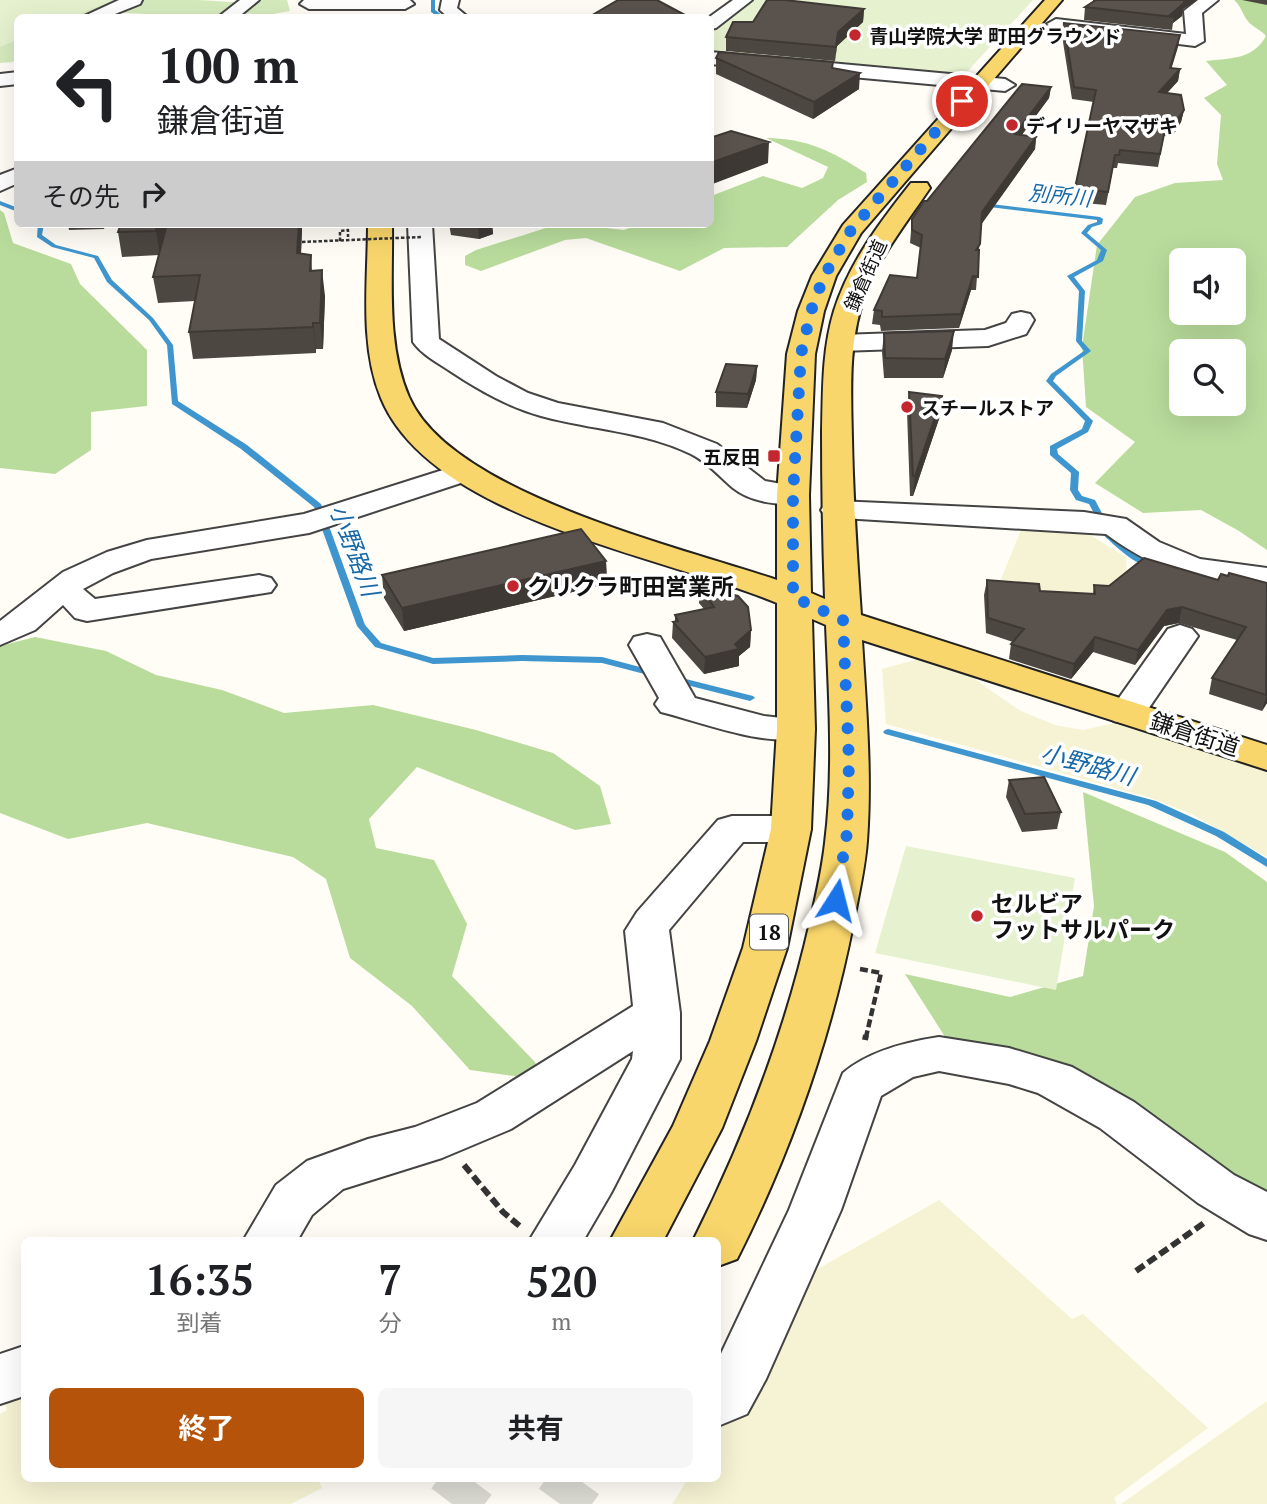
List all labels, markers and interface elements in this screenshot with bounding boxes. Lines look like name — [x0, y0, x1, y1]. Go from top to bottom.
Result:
place label: 青山学院大学 町田グラウンド — [869, 23, 1121, 48]
marker: 青山学院大学 町田グラウンド — [847, 27, 863, 43]
text: 100 m — [157, 32, 299, 97]
icon: left — [42, 42, 133, 133]
pin — [932, 71, 992, 131]
icon: arrive — [943, 82, 981, 120]
text: 鎌倉街道 — [157, 99, 285, 141]
place label: デイリーヤマザキ — [1026, 113, 1178, 138]
marker: デイリーヤマザキ — [1004, 117, 1020, 133]
icon: right — [134, 175, 172, 213]
water label: 別所川 — [1027, 178, 1095, 212]
text: その先 — [42, 179, 120, 213]
street label: 鎌倉街道 — [838, 235, 892, 315]
map controls — [1169, 248, 1246, 416]
button: sound — [1169, 248, 1246, 325]
button: search — [1169, 339, 1246, 416]
place label: スチールストア — [921, 395, 1054, 420]
marker: スチールストア — [899, 399, 915, 415]
place label: 五反田 — [703, 444, 760, 469]
marker: 五反田 — [766, 448, 782, 464]
water label: 小野路川 — [323, 499, 388, 603]
place label: クリクラ町田営業所 — [527, 571, 734, 602]
marker: クリクラ町田営業所 — [505, 578, 521, 594]
street label: 鎌倉街道 — [1146, 705, 1244, 763]
water label: 小野路川 — [1037, 736, 1141, 793]
position arrow — [799, 863, 873, 937]
place label: セルビア フットサルパーク — [991, 888, 1175, 945]
marker: セルビア フットサルパーク — [969, 908, 985, 924]
road number: 18 — [750, 914, 788, 950]
text: 16:35 — [145, 1251, 254, 1307]
text: 7 — [378, 1251, 402, 1307]
text: 520 — [526, 1253, 597, 1309]
text: m — [552, 1306, 571, 1337]
text: 到着 — [177, 1307, 223, 1338]
text: 分 — [379, 1307, 402, 1338]
button: 終了 — [49, 1388, 364, 1468]
button: 共有 — [378, 1388, 693, 1468]

